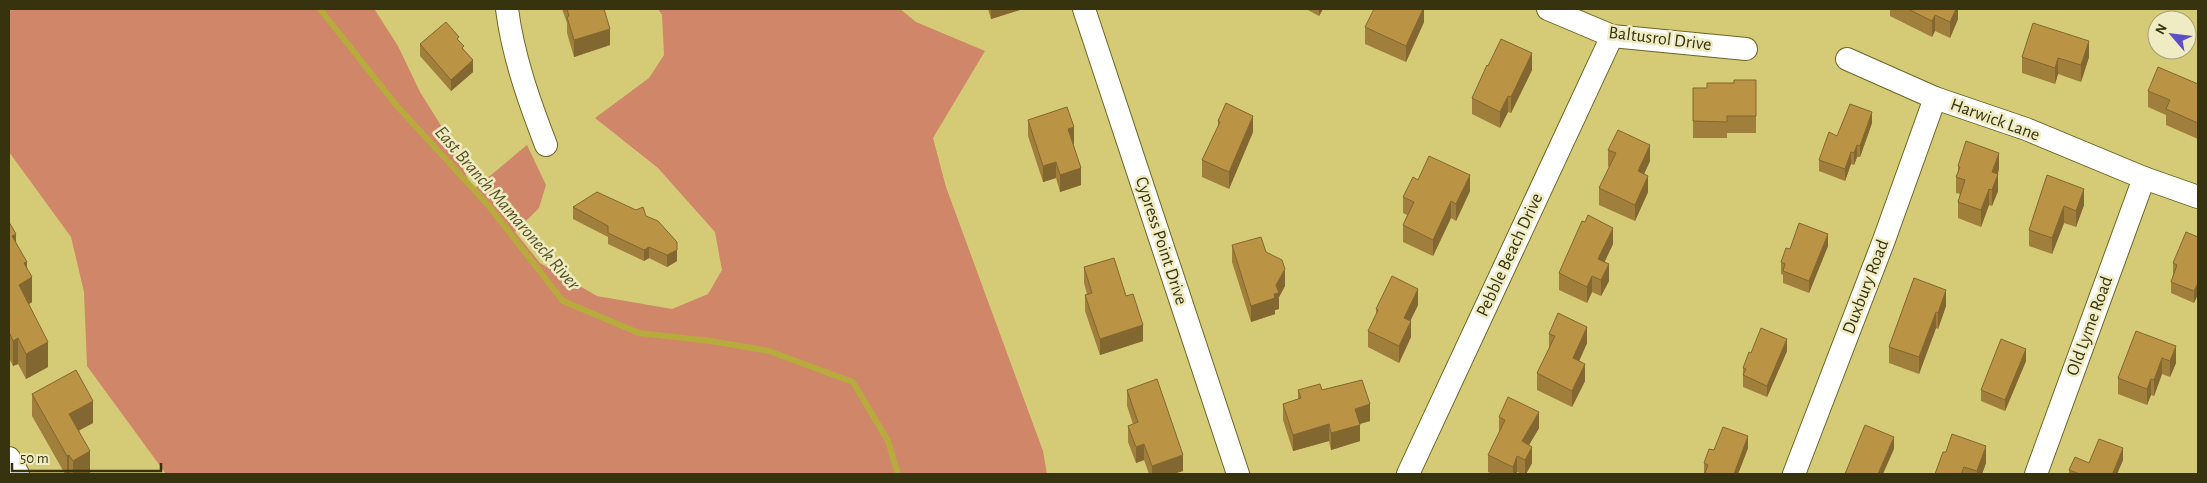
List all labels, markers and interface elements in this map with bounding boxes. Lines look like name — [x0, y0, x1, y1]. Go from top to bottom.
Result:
north arrow — [2147, 10, 2197, 60]
text: N — [2153, 22, 2170, 37]
street label: Baltusrol Drive — [1608, 24, 1712, 54]
street label: Harwick Lane — [1948, 95, 2042, 145]
water label: East Branch Mamaroneck River — [431, 123, 584, 294]
street label: Cypress Point Drive — [1132, 175, 1190, 307]
street label: Pebble Beach Drive — [1474, 191, 1546, 319]
street label: Duxbury Road — [1840, 237, 1892, 337]
street label: Old Lyme Road — [2064, 274, 2116, 378]
scale bar — [12, 440, 161, 472]
text: 50 m — [20, 451, 49, 466]

